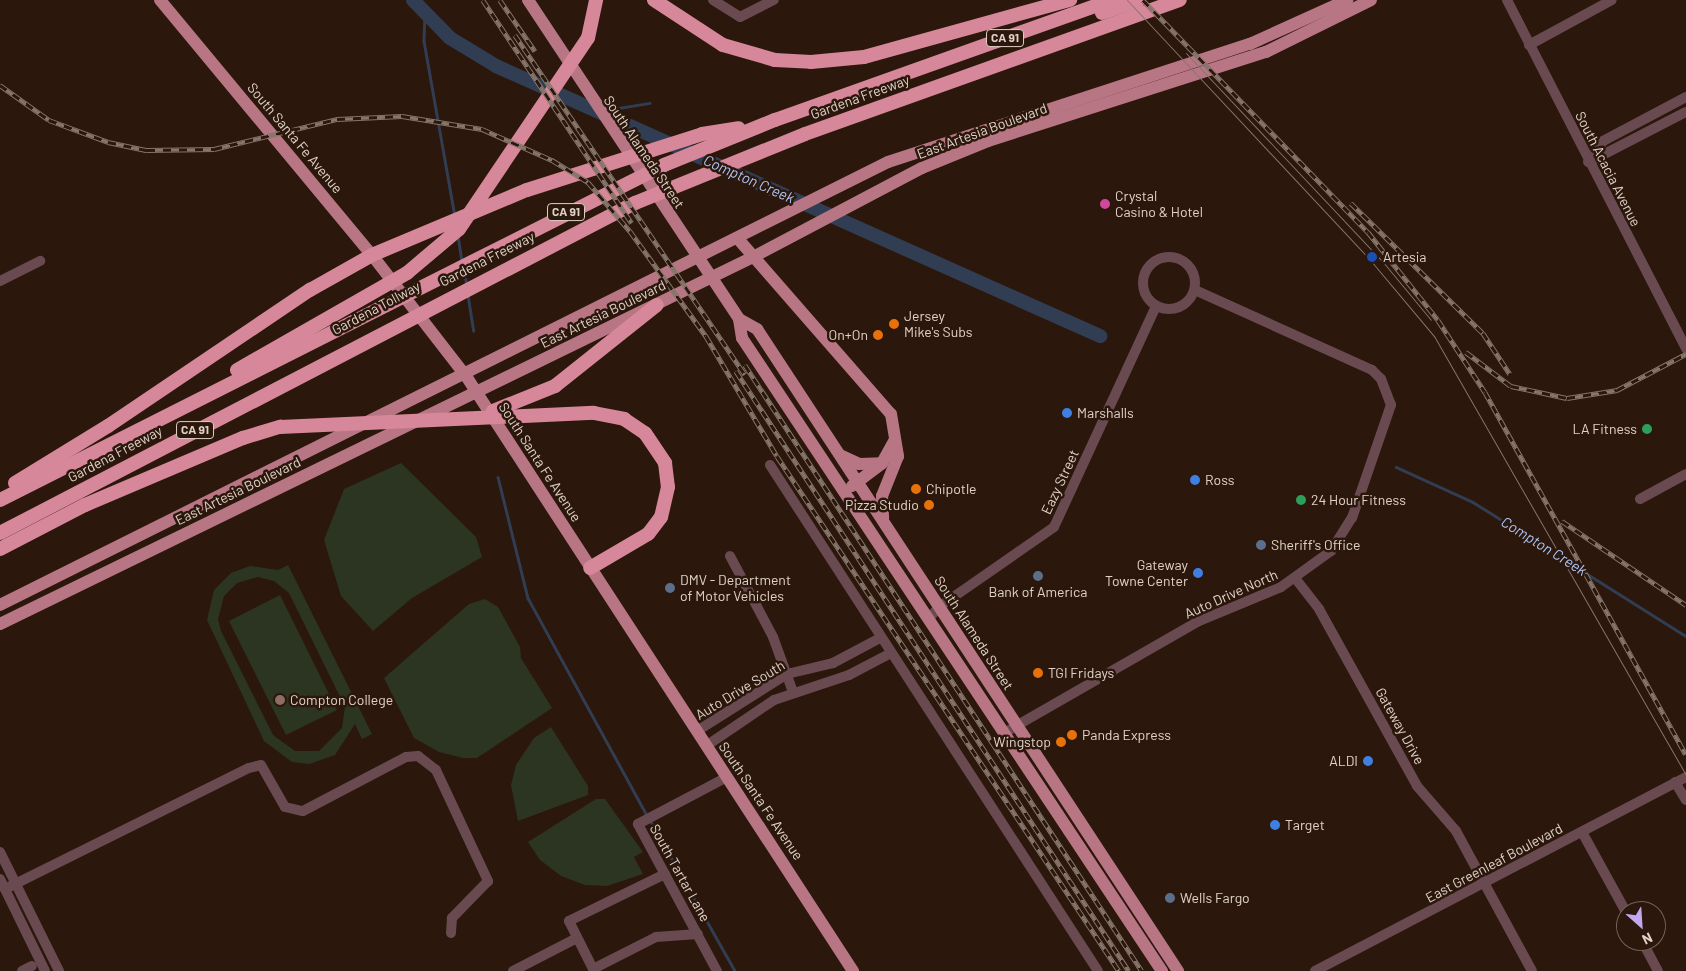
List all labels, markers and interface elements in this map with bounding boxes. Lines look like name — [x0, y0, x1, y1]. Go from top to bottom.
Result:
road number: CA 91 — [985, 28, 1025, 48]
street label: Gardena Freeway — [808, 71, 912, 123]
street label: South Santa Fe Avenue — [244, 79, 346, 197]
street label: South Alameda Street — [600, 92, 688, 212]
street label: East Artesia Boulevard — [915, 100, 1049, 162]
street label: South Acacia Avenue — [1572, 109, 1644, 229]
water label: Compton Creek — [701, 151, 797, 207]
place label: Crystal Casino & Hotel — [1115, 188, 1203, 220]
marker: Crystal Casino & Hotel — [1099, 198, 1111, 210]
road number: CA 91 — [546, 202, 586, 222]
street label: Gardena Freeway — [437, 228, 537, 290]
place label: Artesia — [1383, 249, 1426, 265]
marker: Artesia — [1365, 250, 1379, 264]
street label: East Artesia Boulevard — [538, 276, 668, 352]
street label: Gardena Tollway — [329, 278, 423, 338]
place label: Jersey Mike's Subs — [904, 308, 973, 341]
marker: Jersey Mike's Subs — [888, 318, 900, 330]
place label: On+On — [828, 327, 868, 343]
marker: On+On — [872, 329, 884, 341]
street label: South Santa Fe Avenue — [495, 399, 585, 525]
place label: Marshalls — [1077, 405, 1134, 421]
marker: Marshalls — [1061, 407, 1073, 419]
road number: CA 91 — [175, 420, 215, 440]
place label: LA Fitness — [1573, 421, 1637, 437]
street label: Gardena Freeway — [65, 422, 165, 486]
marker: LA Fitness — [1641, 423, 1653, 435]
street label: Eazy Street — [1038, 447, 1082, 517]
street label: East Artesia Boulevard — [173, 453, 303, 529]
place label: Ross — [1205, 472, 1234, 488]
marker: Ross — [1189, 474, 1201, 486]
place label: Chipotle — [926, 481, 977, 497]
marker: Chipotle — [910, 483, 922, 495]
place label: 24 Hour Fitness — [1311, 492, 1406, 508]
marker: 24 Hour Fitness — [1295, 494, 1307, 506]
place label: Pizza Studio — [845, 497, 919, 513]
marker: Pizza Studio — [923, 499, 935, 511]
water label: Compton Creek — [1498, 513, 1590, 579]
place label: Sheriff's Office — [1271, 537, 1360, 553]
marker: Sheriff's Office — [1255, 539, 1267, 551]
place label: Gateway Towne Center — [1105, 557, 1188, 590]
street label: Auto Drive North — [1182, 566, 1280, 622]
marker: Gateway Towne Center — [1192, 567, 1204, 579]
marker: Bank of America — [1032, 570, 1044, 582]
place label: DMV - Department of Motor Vehicles — [680, 572, 791, 604]
street label: South Alameda Street — [931, 573, 1017, 693]
marker: DMV - Department of Motor Vehicles — [664, 582, 676, 594]
place label: Bank of America — [988, 584, 1088, 600]
street label: Auto Drive South — [692, 657, 788, 723]
place label: TGI Fridays — [1048, 665, 1114, 681]
marker: TGI Fridays — [1032, 667, 1044, 679]
street label: Gateway Drive — [1372, 685, 1428, 767]
place label: Compton College — [290, 692, 393, 708]
marker: Compton College — [274, 694, 286, 706]
place label: Panda Express — [1082, 727, 1171, 743]
marker: Panda Express — [1066, 729, 1078, 741]
place label: Wingstop — [993, 734, 1051, 750]
marker: Wingstop — [1055, 736, 1067, 748]
street label: South Santa Fe Avenue — [715, 739, 807, 863]
place label: ALDI — [1329, 753, 1358, 769]
marker: ALDI — [1362, 755, 1374, 767]
place label: Target — [1285, 817, 1325, 833]
marker: Target — [1269, 819, 1281, 831]
street label: East Greenleaf Boulevard — [1423, 820, 1565, 906]
street label: South Tartar Lane — [646, 821, 714, 925]
place label: Wells Fargo — [1180, 890, 1250, 906]
marker: Wells Fargo — [1164, 892, 1176, 904]
north arrow — [1616, 901, 1666, 951]
text: N — [1639, 929, 1655, 949]

